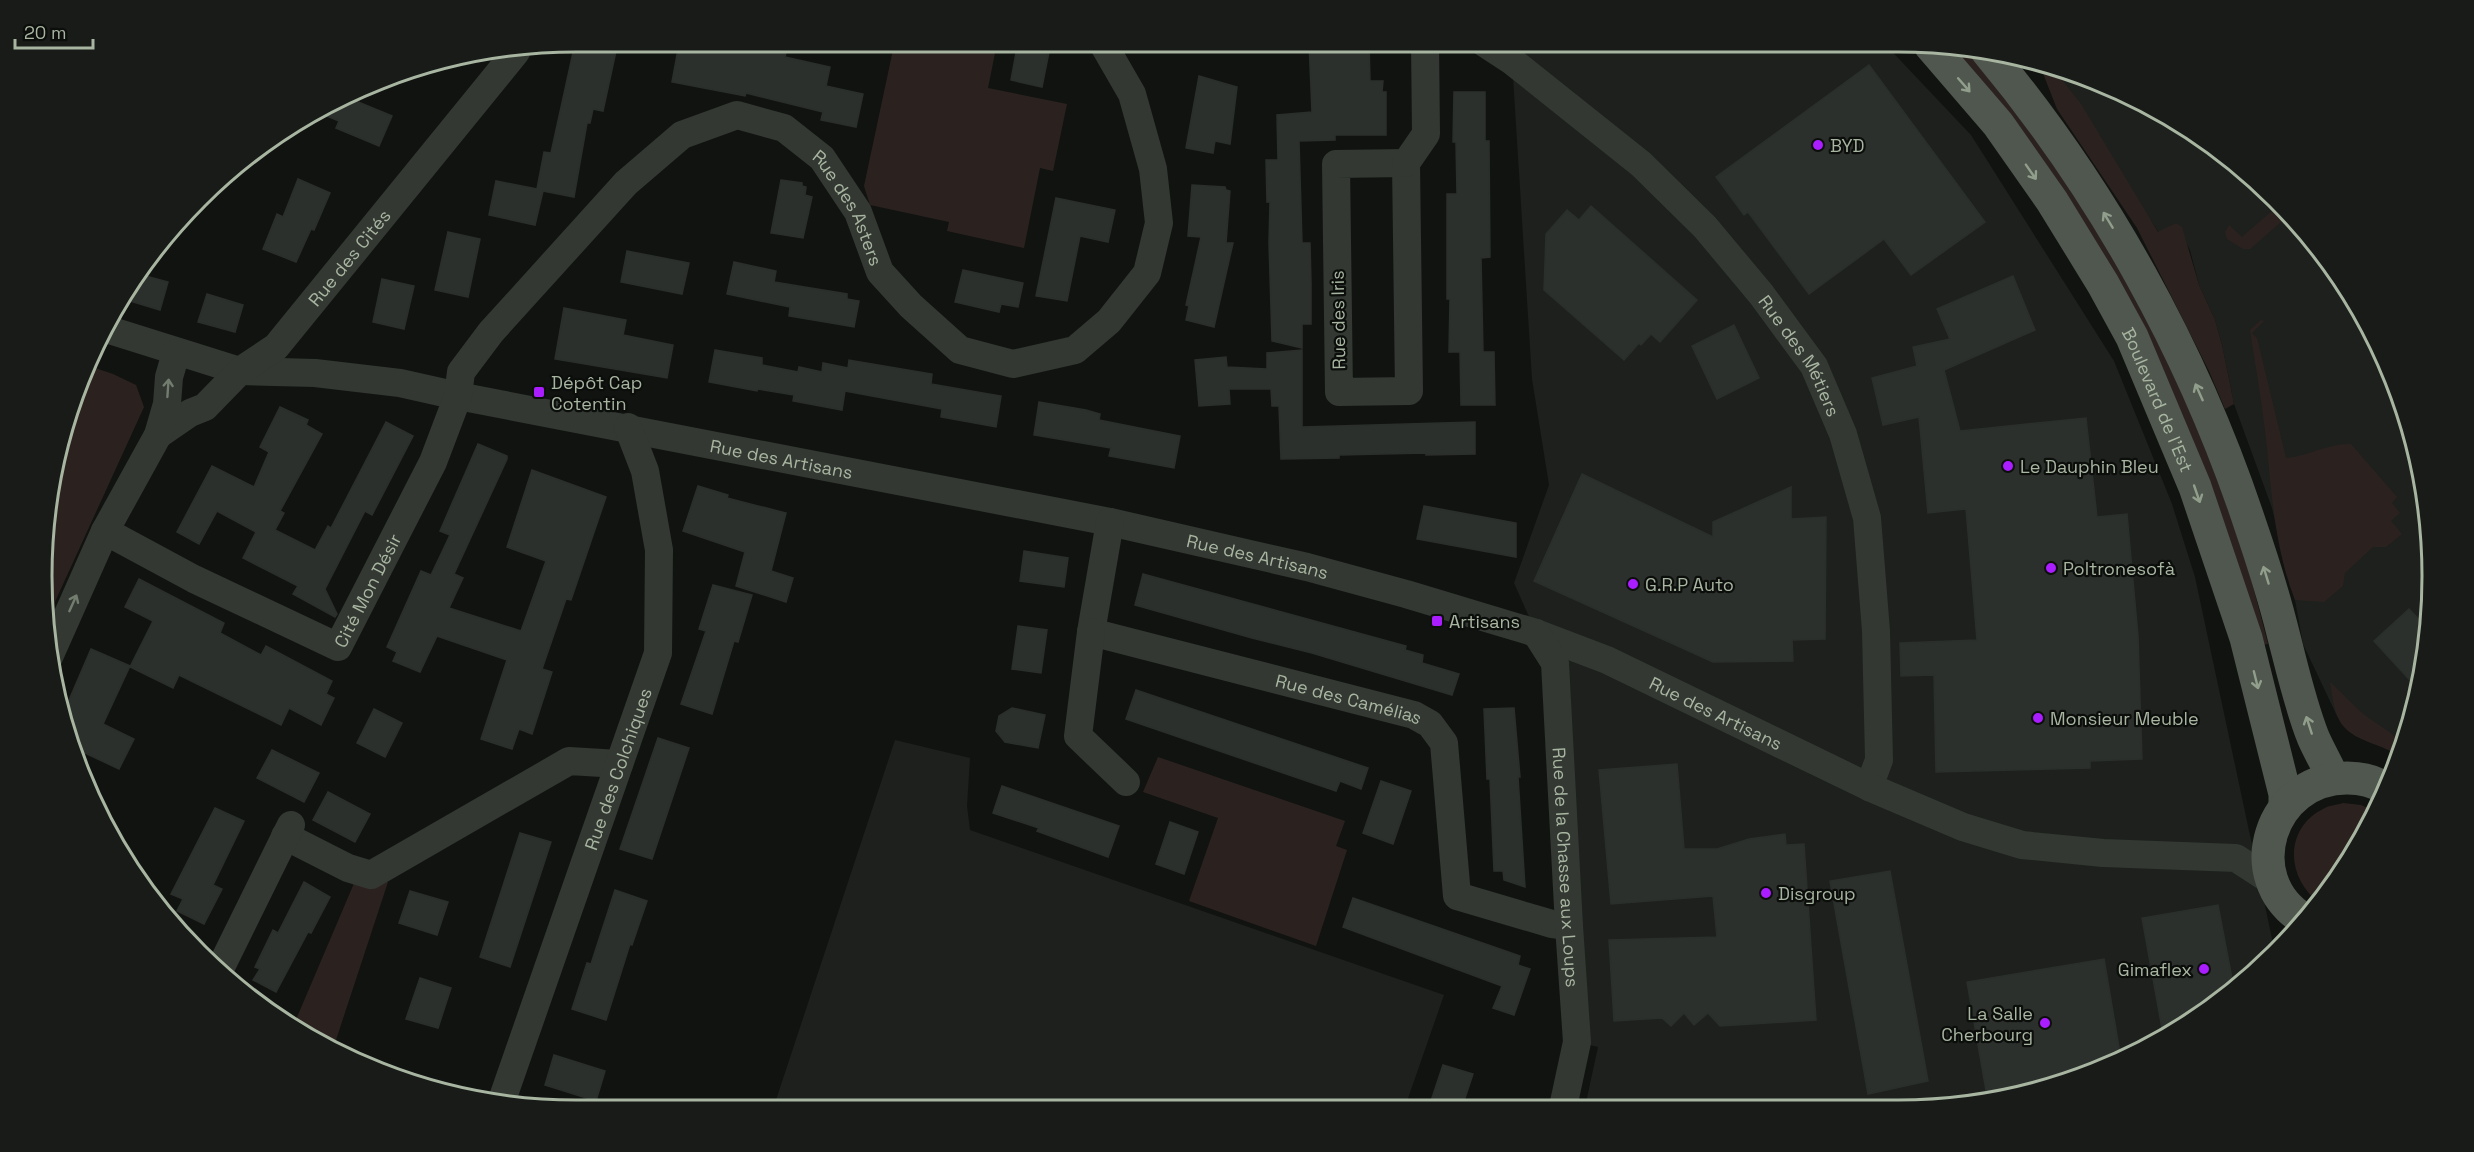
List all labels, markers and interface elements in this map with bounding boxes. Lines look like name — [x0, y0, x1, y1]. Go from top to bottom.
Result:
scale bar — [15, 12, 93, 50]
text: 20 m — [24, 21, 67, 44]
one-way arrow — [1957, 77, 1971, 92]
place label: BYD — [1830, 134, 1865, 157]
marker: BYD — [1811, 138, 1825, 152]
street label: Rue des Asters — [808, 144, 888, 269]
one-way arrow — [2025, 164, 2038, 180]
street label: Rue des Cités — [303, 204, 395, 310]
one-way arrow — [2102, 212, 2114, 229]
street label: Rue des Iris — [1326, 270, 1350, 370]
street label: Rue des Métiers — [1754, 290, 1846, 420]
street label: Boulevard de l'Est — [2117, 323, 2199, 475]
place label: Dépôt Cap Cotentin — [551, 371, 642, 415]
one-way arrow — [163, 379, 174, 399]
one-way arrow — [2193, 383, 2204, 402]
marker: Dépôt Cap Cotentin — [532, 385, 546, 399]
street label: Rue des Artisans — [708, 433, 855, 484]
place label: Le Dauphin Bleu — [2020, 455, 2159, 478]
marker: Le Dauphin Bleu — [2001, 459, 2015, 473]
one-way arrow — [2193, 484, 2204, 503]
street label: Rue des Artisans — [1184, 528, 1331, 584]
street label: Cité Mon Désir — [328, 529, 406, 651]
place label: Poltronesofà — [2063, 557, 2175, 580]
marker: Poltronesofà — [2044, 561, 2058, 575]
one-way arrow — [2260, 566, 2271, 585]
place label: G.R.P Auto — [1645, 573, 1734, 596]
marker: G.R.P Auto — [1626, 577, 1640, 591]
one-way arrow — [68, 595, 79, 613]
place label: Artisans — [1449, 610, 1520, 633]
marker: Artisans — [1430, 614, 1444, 628]
street label: Rue des Camélias — [1273, 668, 1427, 729]
one-way arrow — [2251, 670, 2263, 689]
street label: Rue des Artisans — [1646, 671, 1786, 755]
street label: Rue des Colchiques — [579, 685, 657, 853]
place label: Monsieur Meuble — [2050, 707, 2199, 730]
marker: Monsieur Meuble — [2031, 711, 2045, 725]
one-way arrow — [2303, 716, 2314, 735]
street label: Rue de la Chasse aux Loups — [1548, 746, 1585, 988]
place label: Disgroup — [1778, 882, 1856, 905]
marker: Disgroup — [1759, 886, 1773, 900]
place label: Gimaflex — [2118, 958, 2192, 981]
marker: Gimaflex — [2197, 962, 2211, 976]
place label: La Salle Cherbourg — [1941, 1002, 2033, 1046]
marker: La Salle Cherbourg — [2038, 1016, 2052, 1030]

